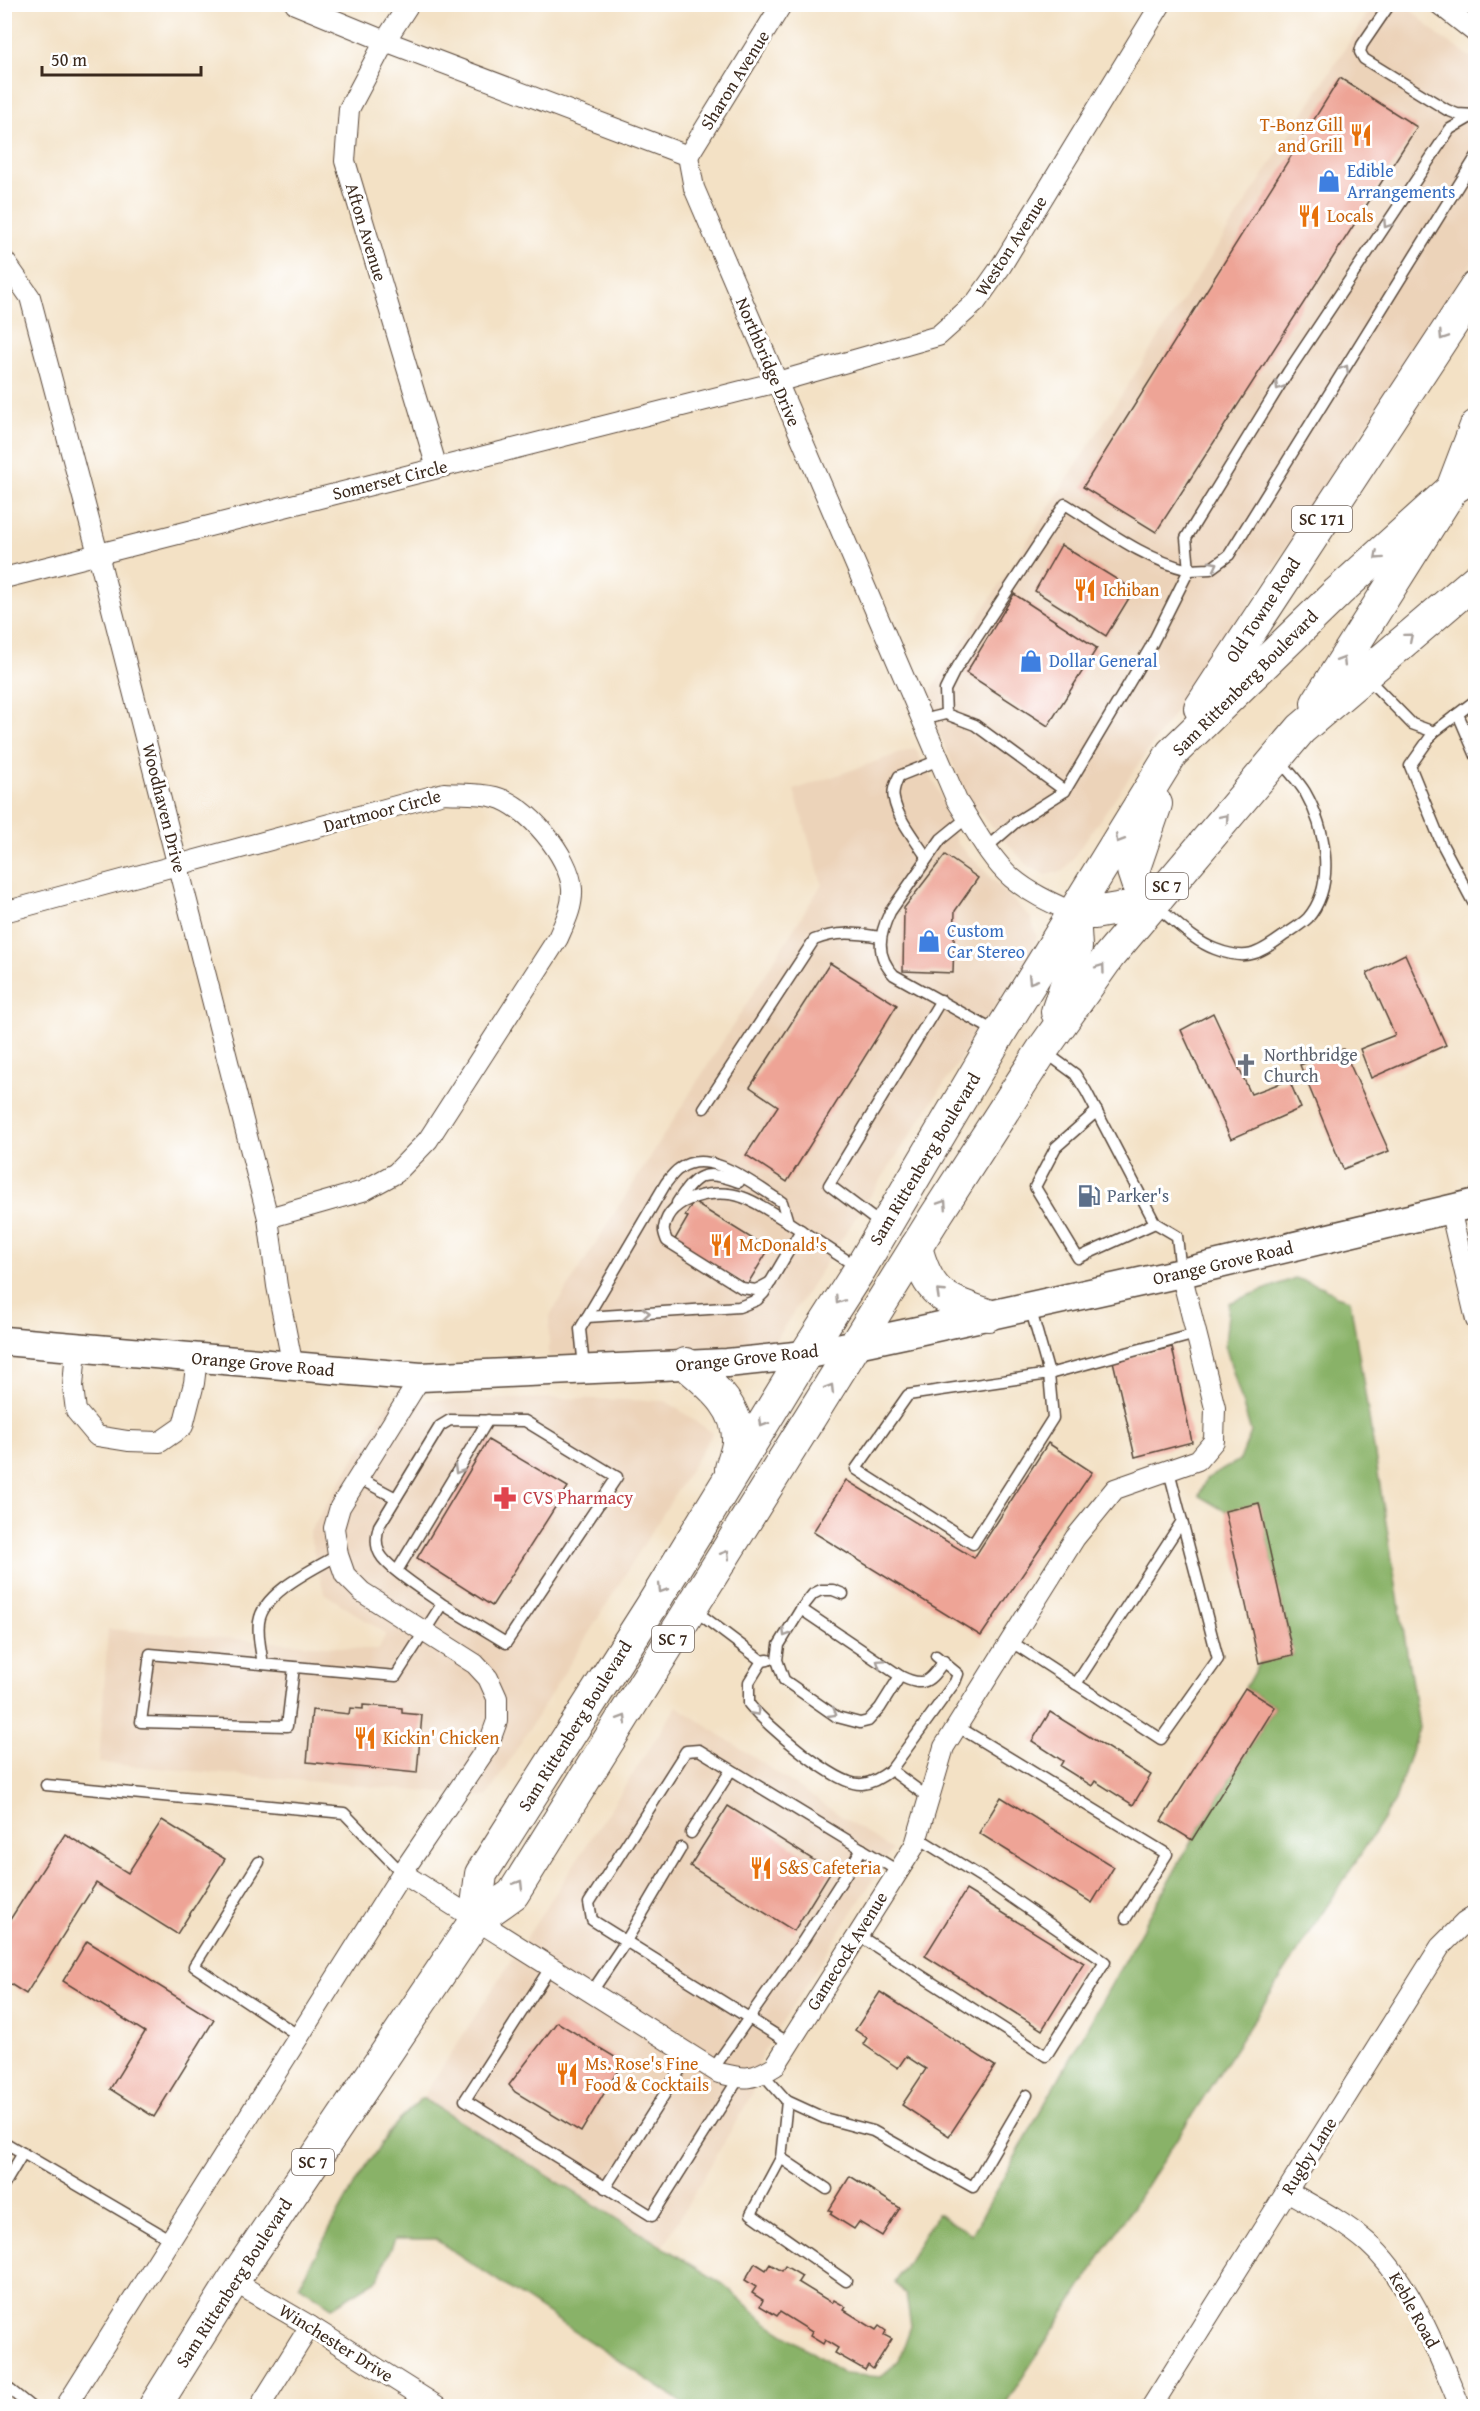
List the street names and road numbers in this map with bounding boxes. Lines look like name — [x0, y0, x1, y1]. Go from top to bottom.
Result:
street label: Sharon Avenue — [693, 25, 776, 135]
street label: Afton Avenue — [339, 179, 394, 284]
street label: Weston Avenue — [968, 190, 1053, 301]
street label: Northbridge Drive — [729, 293, 808, 431]
street label: Somerset Circle — [330, 452, 450, 507]
road number: SC 171 — [1292, 506, 1352, 532]
street label: Old Towne Road — [1218, 551, 1307, 668]
street label: Sam Rittenberg Boulevard — [1165, 603, 1324, 762]
street label: Woodhaven Drive — [135, 740, 194, 875]
street label: Dartmoor Circle — [320, 782, 444, 839]
road number: SC 7 — [1146, 873, 1188, 899]
street label: Sam Rittenberg Boulevard — [862, 1067, 987, 1250]
street label: Orange Grove Road — [1150, 1233, 1296, 1292]
street label: Orange Grove Road — [674, 1337, 820, 1378]
street label: Orange Grove Road — [190, 1344, 336, 1383]
road number: SC 7 — [652, 1626, 694, 1652]
street label: Sam Rittenberg Boulevard — [511, 1635, 639, 1817]
street label: Gamecock Avenue — [799, 1886, 894, 2015]
street label: Rugby Lane — [1274, 2112, 1343, 2200]
road number: SC 7 — [292, 2149, 334, 2175]
street label: Sam Rittenberg Boulevard — [169, 2192, 299, 2373]
street label: Keble Road — [1382, 2267, 1447, 2353]
street label: Winchester Drive — [274, 2297, 399, 2389]

